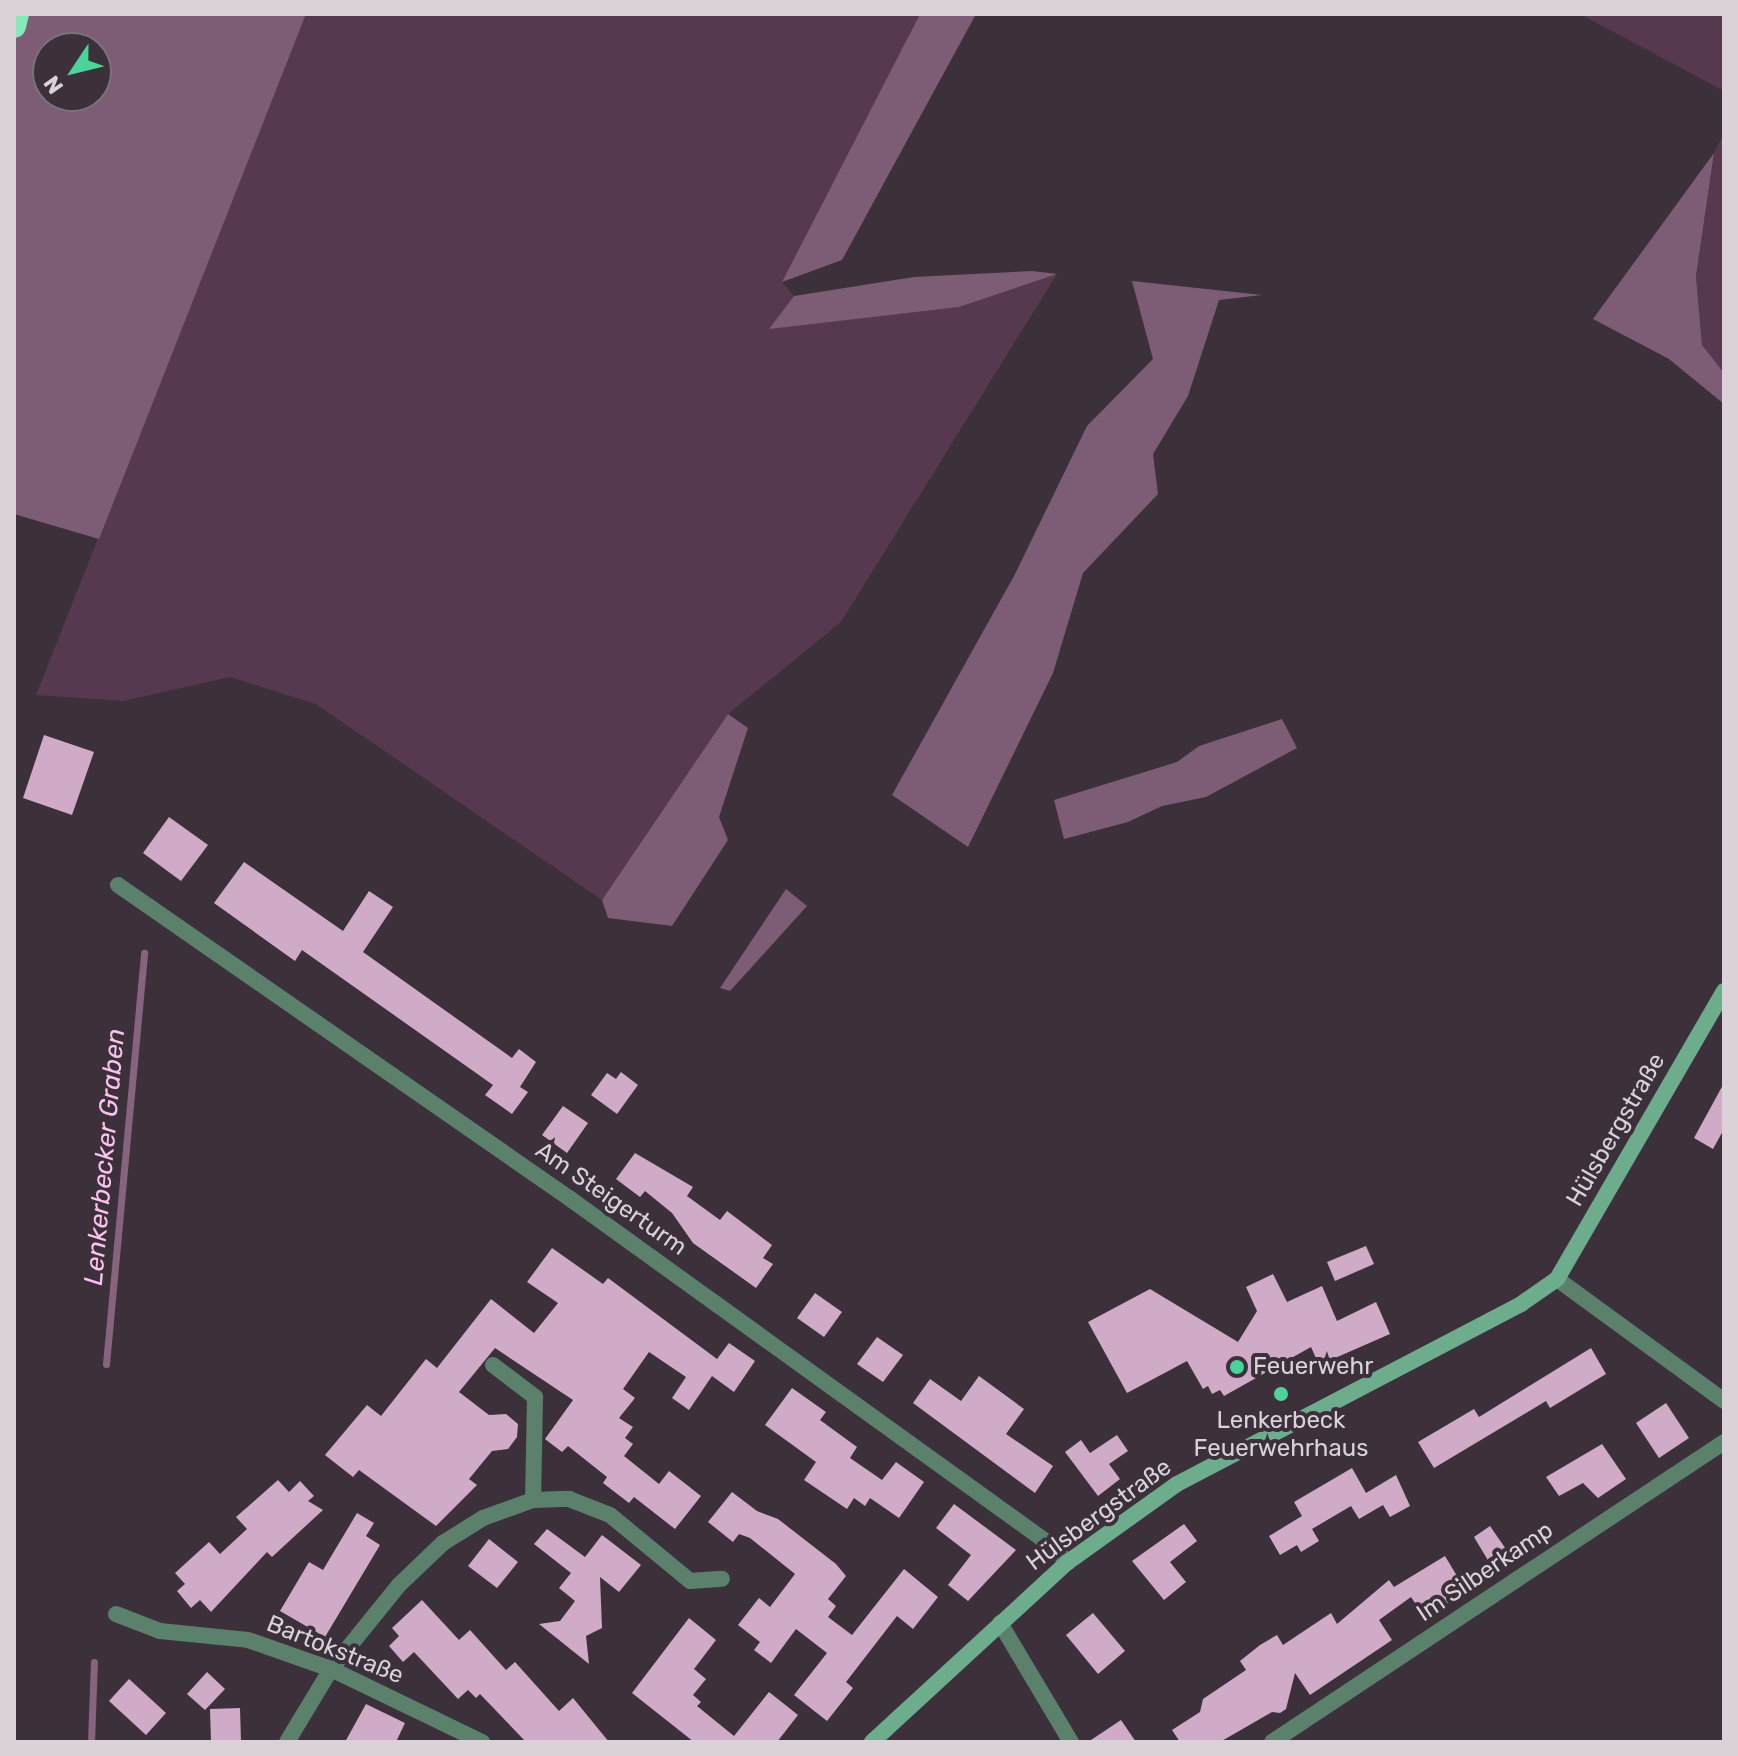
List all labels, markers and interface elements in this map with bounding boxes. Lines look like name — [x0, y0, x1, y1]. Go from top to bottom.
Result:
north arrow — [32, 32, 112, 112]
text: N — [38, 71, 69, 99]
water label: Lenkerbecker Graben — [78, 1027, 132, 1287]
street label: Hülsbergstraße — [1561, 1048, 1671, 1212]
street label: Am Steigerturm — [530, 1136, 692, 1262]
place label: Feuerwehr — [1253, 1353, 1373, 1381]
marker: Feuerwehr — [1228, 1358, 1246, 1376]
marker: Lenkerbeck Feuerwehrhaus — [1272, 1385, 1290, 1403]
place label: Lenkerbeck Feuerwehrhaus — [1194, 1407, 1368, 1463]
street label: Hülsbergstraße — [1021, 1453, 1177, 1577]
street label: Im Silberkamp — [1411, 1516, 1559, 1628]
street label: Bartokstraße — [262, 1609, 408, 1691]

